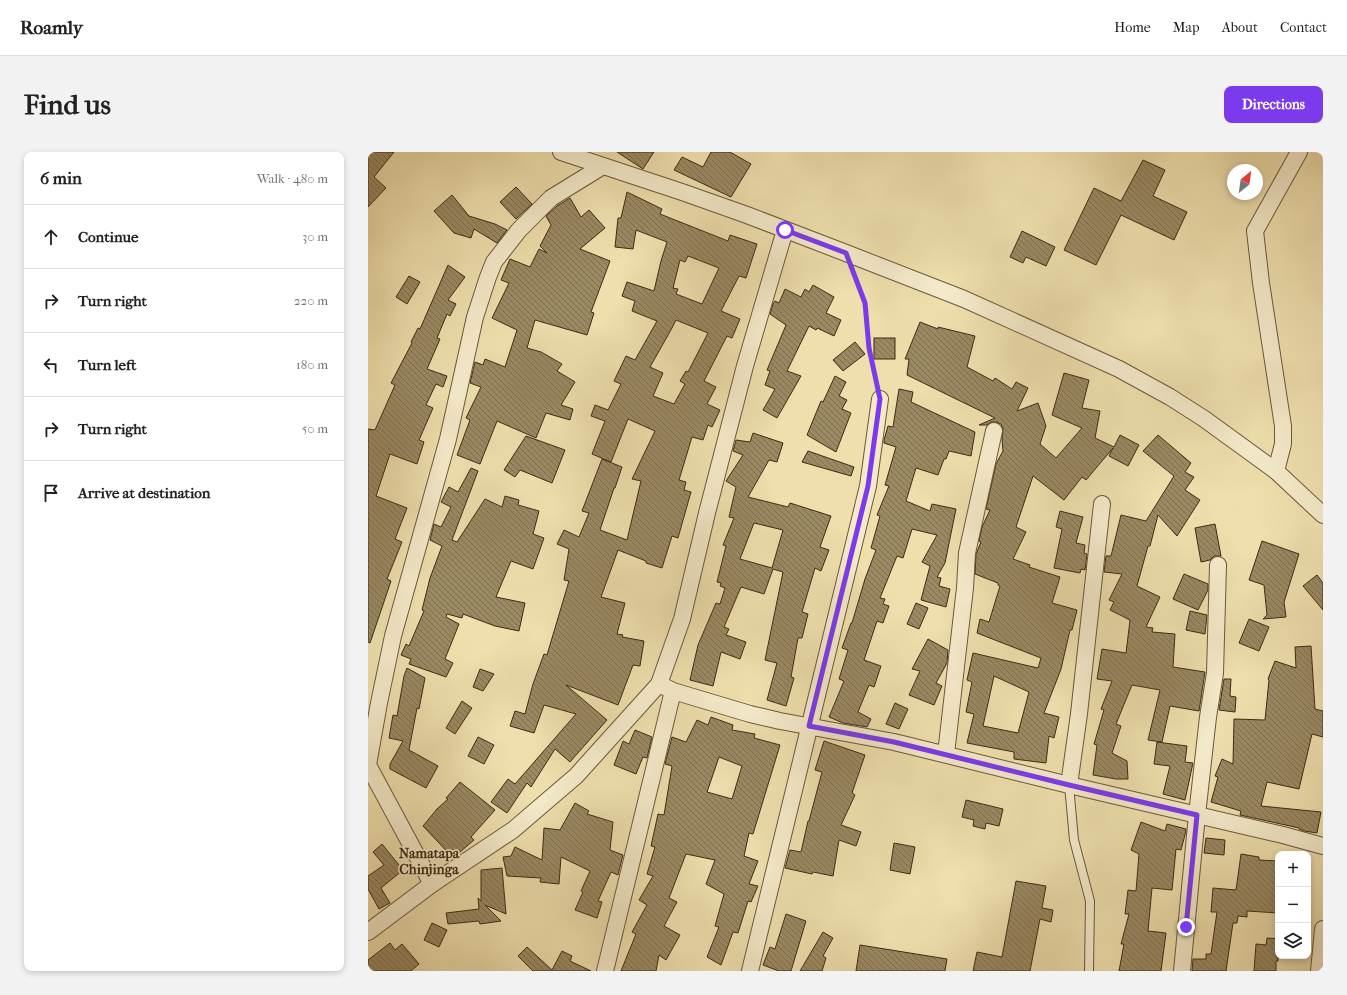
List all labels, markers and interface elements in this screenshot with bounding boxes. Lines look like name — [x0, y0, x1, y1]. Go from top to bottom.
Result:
text: Roamly — [20, 17, 83, 39]
text: Home — [1114, 19, 1151, 36]
text: Map — [1173, 19, 1200, 36]
text: About — [1222, 19, 1258, 36]
text: Contact — [1280, 19, 1327, 36]
button: Directions — [1224, 86, 1323, 123]
text: Find us — [24, 88, 111, 121]
north arrow — [1227, 164, 1263, 200]
text: 6 min — [40, 168, 82, 188]
text: Walk · 480 m — [257, 171, 328, 186]
route start — [776, 221, 794, 239]
icon: ahead — [40, 226, 62, 248]
text: Continue — [78, 228, 138, 246]
text: 30 m — [302, 229, 328, 244]
icon: right — [40, 290, 62, 312]
text: Turn right — [78, 292, 147, 310]
text: 220 m — [294, 293, 328, 308]
icon: left — [40, 354, 62, 376]
text: Turn left — [78, 356, 136, 374]
text: 180 m — [296, 357, 328, 372]
icon: right — [40, 418, 62, 440]
text: Turn right — [78, 420, 147, 438]
text: 50 m — [302, 421, 328, 436]
icon: arrive — [40, 482, 62, 504]
text: Arrive at destination — [78, 484, 210, 502]
district label: Namatapa Chinjinga — [399, 845, 460, 878]
map controls — [1275, 851, 1311, 959]
button: + — [1275, 851, 1311, 887]
button: − — [1275, 887, 1311, 923]
route end — [1177, 918, 1195, 936]
button: layers — [1275, 923, 1311, 959]

